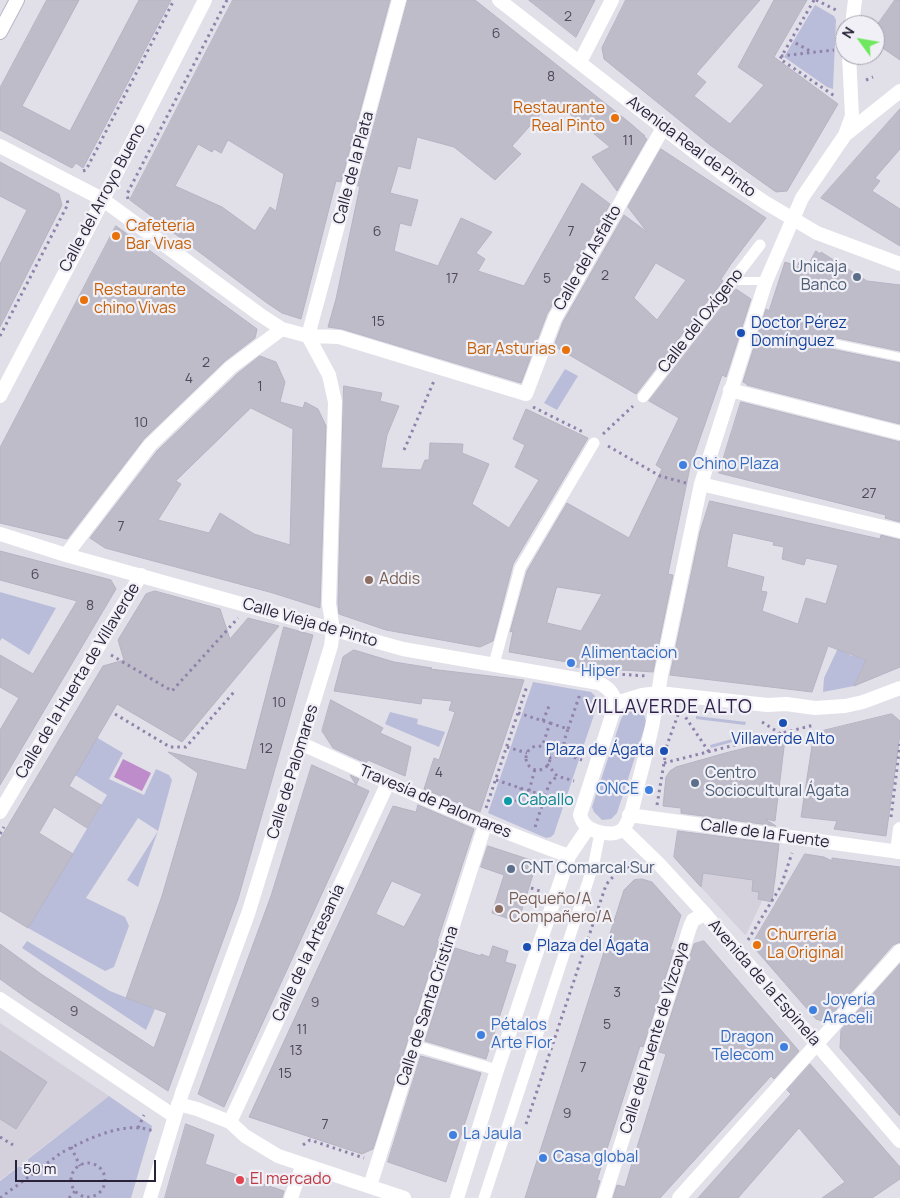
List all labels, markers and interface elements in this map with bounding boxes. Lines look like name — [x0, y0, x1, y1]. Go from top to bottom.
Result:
house number: 2 — [564, 9, 572, 25]
north arrow — [835, 15, 885, 65]
text: N — [837, 23, 858, 42]
house number: 6 — [492, 26, 500, 42]
house number: 8 — [547, 69, 555, 85]
street label: Avenida Real de Pinto — [623, 92, 759, 202]
place label: Restaurante Real Pinto — [513, 99, 605, 137]
street label: Calle de la Plata — [330, 110, 378, 226]
marker: Restaurante Real Pinto — [609, 112, 621, 124]
street label: Calle del Arroyo Bueno — [56, 121, 150, 275]
house number: 11 — [623, 133, 633, 149]
street label: Calle del Asfalto — [550, 202, 626, 314]
place label: Cafeteria Bar Vivas — [126, 217, 195, 255]
house number: 6 — [373, 224, 381, 240]
house number: 7 — [567, 224, 575, 240]
marker: Cafeteria Bar Vivas — [110, 230, 122, 242]
place label: Unicaja Banco — [792, 258, 847, 296]
street label: Calle del Oxígeno — [654, 265, 748, 377]
house number: 2 — [601, 268, 609, 284]
house number: 17 — [446, 271, 458, 287]
house number: 5 — [543, 271, 551, 287]
marker: Unicaja Banco — [851, 271, 863, 283]
place label: Restaurante chino Vivas — [94, 281, 186, 319]
marker: Restaurante chino Vivas — [78, 294, 90, 306]
house number: 15 — [371, 314, 385, 330]
place label: Doctor Pérez Domínguez — [751, 314, 847, 352]
marker: Doctor Pérez Domínguez — [735, 327, 747, 339]
place label: Bar Asturias — [467, 340, 556, 360]
marker: Bar Asturias — [560, 344, 572, 356]
house number: 2 — [202, 355, 210, 371]
house number: 4 — [185, 371, 193, 387]
house number: 1 — [257, 379, 263, 395]
house number: 10 — [134, 415, 148, 431]
place label: Chino Plaza — [693, 455, 779, 475]
marker: Chino Plaza — [677, 459, 689, 471]
house number: 27 — [861, 486, 877, 502]
house number: 7 — [117, 519, 125, 535]
house number: 6 — [31, 567, 39, 583]
place label: Addis — [379, 570, 420, 590]
marker: Addis — [363, 574, 375, 586]
street label: Calle de la Huerta de Villaverde — [12, 580, 144, 782]
street label: Calle Vieja de Pinto — [240, 595, 380, 651]
house number: 8 — [86, 598, 94, 614]
place label: Alimentacion Hiper — [581, 644, 677, 682]
marker: Alimentacion Hiper — [565, 657, 577, 669]
house number: 10 — [272, 695, 286, 711]
district label: VILLAVERDE ALTO — [583, 697, 755, 719]
street label: Calle de Palomares — [263, 702, 323, 842]
marker: Villaverde Alto — [777, 717, 789, 729]
place label: Villaverde Alto — [731, 730, 835, 750]
house number: 12 — [259, 741, 273, 757]
place label: Plaza de Ágata — [546, 741, 654, 761]
marker: Plaza de Ágata — [658, 745, 670, 757]
street label: Travesía de Palomares — [356, 761, 514, 843]
place label: Centro Sociocultural Ágata — [705, 764, 849, 802]
house number: 4 — [435, 765, 443, 781]
marker: Centro Sociocultural Ágata — [689, 777, 701, 789]
place label: ONCE — [596, 780, 639, 800]
marker: ONCE — [643, 784, 655, 796]
place label: Caballo — [518, 791, 574, 811]
marker: Caballo — [502, 795, 514, 807]
street label: Calle de la Fuente — [699, 815, 831, 853]
place label: CNT Comarcal Sur — [521, 859, 655, 879]
marker: CNT Comarcal Sur — [505, 863, 517, 875]
street label: Calle de la Artesanía — [269, 881, 349, 1025]
place label: Pequeño/A Compañero/A — [509, 890, 612, 928]
marker: Pequeño/A Compañero/A — [493, 903, 505, 915]
street label: Avenida de la Espinela — [704, 916, 824, 1050]
street label: Calle de Santa Cristina — [393, 924, 463, 1088]
place label: Churrería La Original — [767, 926, 844, 964]
place label: Plaza del Ágata — [537, 937, 649, 957]
marker: Churrería La Original — [751, 939, 763, 951]
street label: Calle del Puente de Vizcaya — [617, 940, 693, 1136]
marker: Plaza del Ágata — [521, 941, 533, 953]
house number: 3 — [613, 985, 621, 1001]
place label: Joyería Araceli — [823, 991, 875, 1029]
house number: 9 — [311, 995, 319, 1011]
house number: 9 — [70, 1004, 78, 1020]
marker: Joyería Araceli — [807, 1004, 819, 1016]
place label: Pétalos Arte Flor — [491, 1016, 553, 1054]
house number: 5 — [603, 1017, 611, 1033]
house number: 11 — [297, 1022, 307, 1038]
place label: Dragon Telecom — [712, 1028, 774, 1066]
marker: Pétalos Arte Flor — [475, 1029, 487, 1041]
marker: Dragon Telecom — [778, 1041, 790, 1053]
house number: 13 — [289, 1043, 303, 1059]
house number: 7 — [579, 1060, 587, 1076]
house number: 15 — [278, 1066, 292, 1082]
house number: 9 — [563, 1106, 571, 1122]
house number: 7 — [321, 1117, 329, 1133]
place label: La Jaula — [463, 1125, 522, 1145]
marker: La Jaula — [447, 1129, 459, 1141]
place label: Casa global — [553, 1148, 639, 1168]
scale bar — [18, 1150, 159, 1182]
marker: Casa global — [537, 1152, 549, 1164]
text: 50 m — [23, 1158, 57, 1179]
place label: El mercado — [250, 1170, 331, 1190]
marker: El mercado — [234, 1174, 246, 1186]

